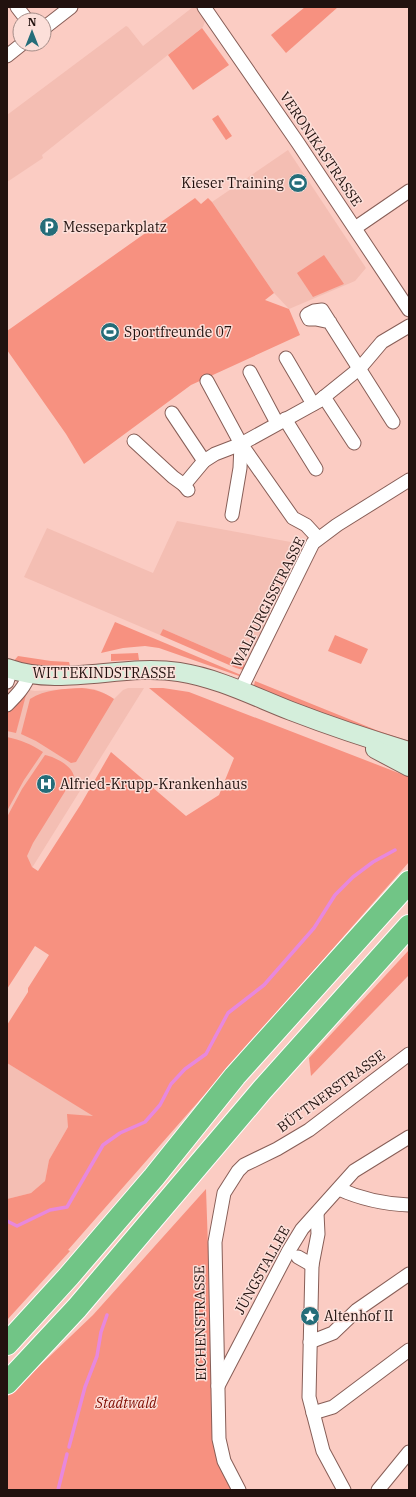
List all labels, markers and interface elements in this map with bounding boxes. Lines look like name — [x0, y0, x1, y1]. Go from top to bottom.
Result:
north arrow — [12, 12, 52, 52]
text: N — [28, 15, 37, 29]
street label: VERONIKASTRASSE — [276, 88, 366, 210]
sports icon: Kieser Training — [287, 172, 309, 194]
place label: Kieser Training — [181, 174, 284, 192]
parking icon: Messeparkplatz — [38, 216, 60, 238]
place label: Messeparkplatz — [63, 218, 167, 236]
sports icon: Sportfreunde 07 — [99, 321, 121, 343]
place label: Sportfreunde 07 — [124, 323, 232, 341]
street label: WALPURGISSTRASSE — [227, 534, 309, 670]
street label: WITTEKINDSTRASSE — [32, 664, 176, 682]
hospital icon: Alfried-Krupp-Krankenhaus — [35, 773, 57, 795]
place label: Alfried-Krupp-Krankenhaus — [60, 775, 248, 793]
street label: BÜTTNERSTRASSE — [273, 1046, 389, 1136]
street label: JÜNGSTALLEE — [230, 1223, 294, 1317]
street label: EICHENSTRASSE — [190, 1265, 210, 1381]
place icon: Altenhof II — [299, 1305, 321, 1327]
place label: Altenhof II — [324, 1307, 393, 1325]
park label: Stadtwald — [94, 1394, 157, 1412]

